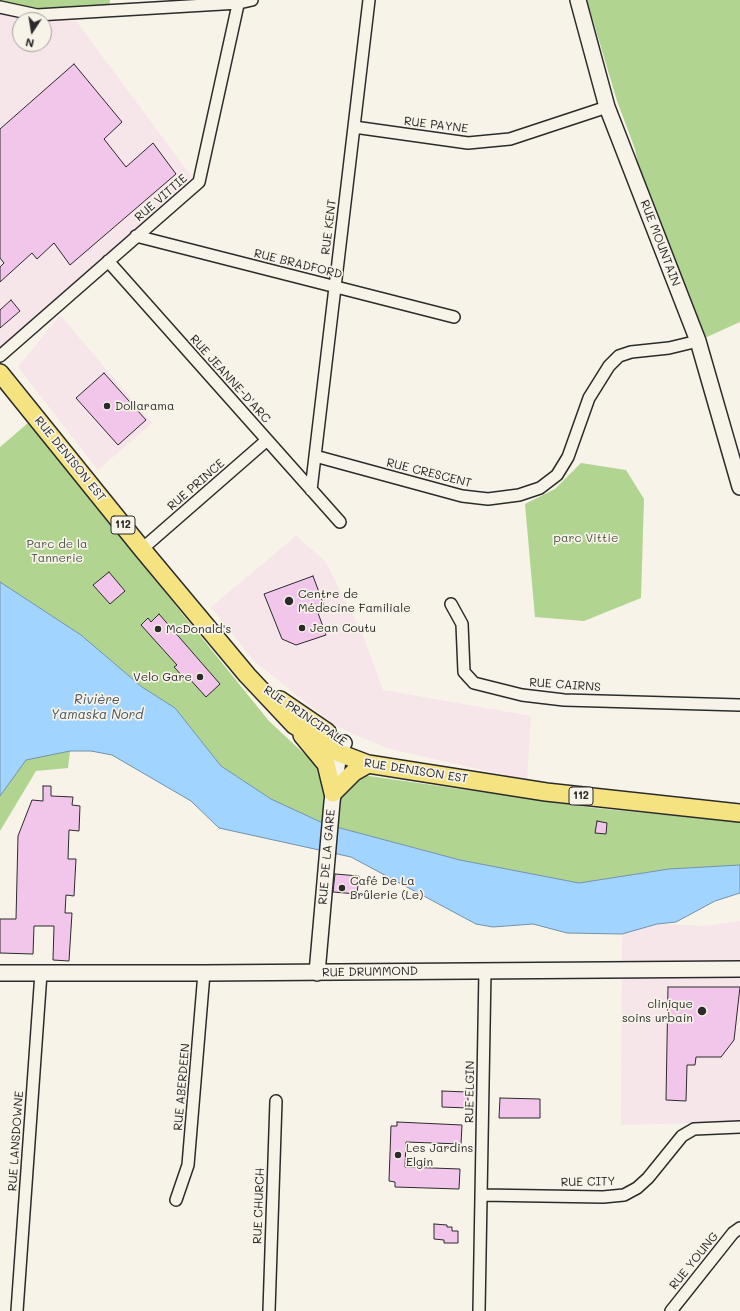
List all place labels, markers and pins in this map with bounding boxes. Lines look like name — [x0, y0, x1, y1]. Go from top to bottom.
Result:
place label: Dollarama — [115, 399, 174, 413]
marker: Dollarama — [102, 401, 112, 411]
place label: Centre de Médecine Familiale — [298, 587, 411, 615]
marker: Centre de Médecine Familiale — [283, 595, 295, 607]
place label: Jean Coutu — [310, 621, 376, 635]
place label: McDonald's — [166, 622, 231, 636]
marker: Jean Coutu — [297, 623, 307, 633]
marker: McDonald's — [153, 624, 163, 634]
place label: Velo Gare — [133, 670, 192, 684]
marker: Velo Gare — [195, 672, 205, 682]
place label: Café De La Brûlerie (Le) — [350, 874, 423, 902]
marker: Café De La Brûlerie (Le) — [337, 883, 347, 893]
place label: clinique soins urbain — [622, 997, 693, 1025]
marker: clinique soins urbain — [696, 1005, 708, 1017]
place label: Les Jardins Elgin — [406, 1141, 473, 1169]
marker: Les Jardins Elgin — [393, 1150, 403, 1160]

